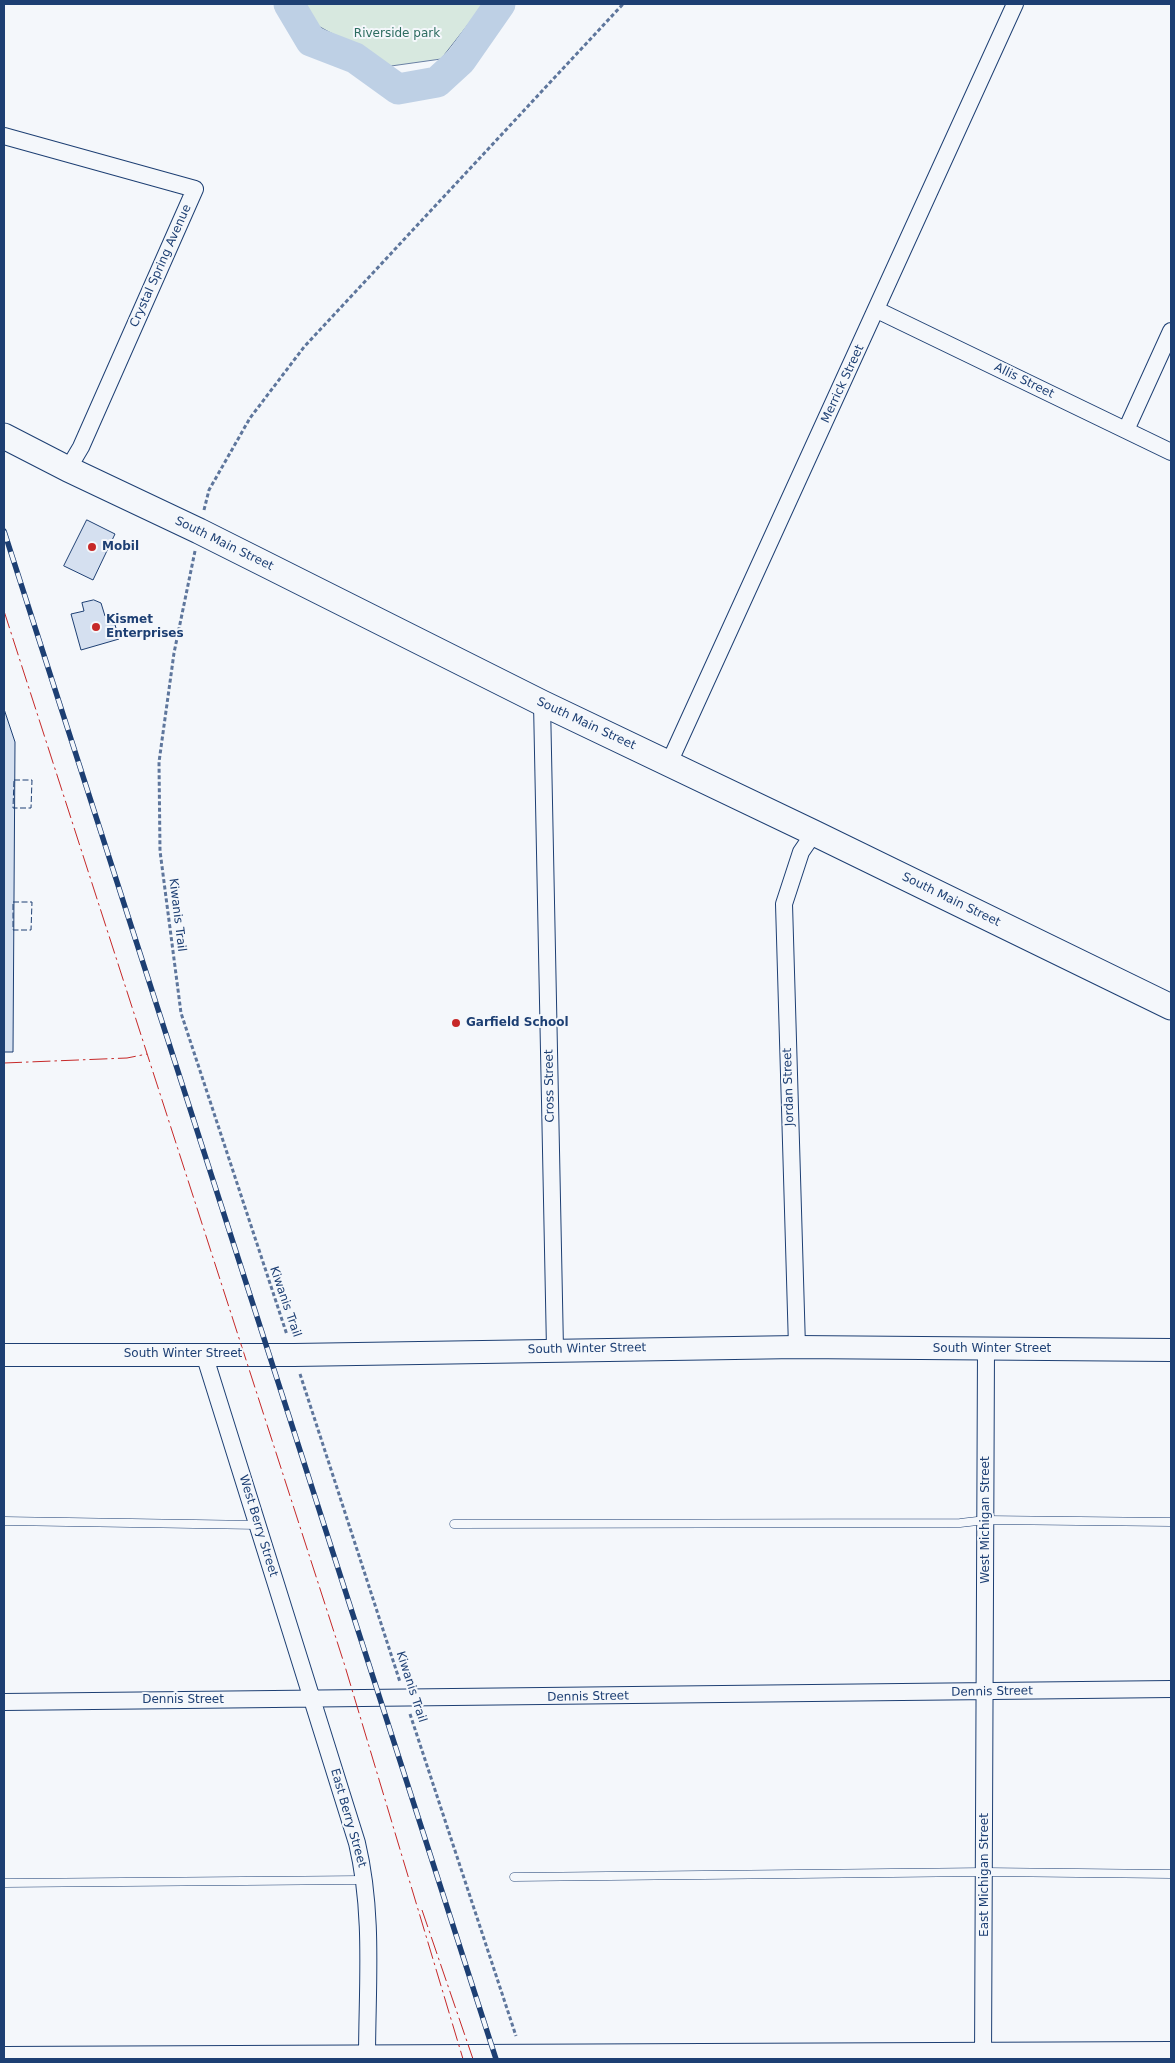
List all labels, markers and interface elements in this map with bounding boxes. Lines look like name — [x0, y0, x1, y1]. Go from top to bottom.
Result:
park label: Riverside park — [354, 27, 440, 41]
street label: Crystal Spring Avenue — [127, 202, 195, 330]
street label: Merrick Street — [819, 343, 867, 425]
street label: Allis Street — [992, 360, 1056, 402]
street label: South Main Street — [172, 514, 276, 574]
place label: Mobil — [102, 540, 139, 554]
marker: Mobil — [86, 541, 98, 553]
place label: Kismet Enterprises — [106, 613, 184, 641]
marker: Kismet Enterprises — [90, 621, 102, 633]
street label: South Main Street — [534, 695, 638, 753]
street label: South Main Street — [899, 870, 1003, 930]
street label: Kiwanis Trail — [165, 877, 189, 953]
place label: Garfield School — [466, 1016, 569, 1030]
marker: Garfield School — [450, 1017, 462, 1029]
street label: Jordan Street — [780, 1048, 798, 1126]
street label: Cross Street — [542, 1049, 558, 1123]
street label: Kiwanis Trail — [266, 1265, 304, 1339]
street label: South Winter Street — [528, 1341, 646, 1357]
street label: South Winter Street — [933, 1342, 1051, 1356]
street label: South Winter Street — [124, 1347, 242, 1361]
street label: West Michigan Street — [979, 1456, 993, 1584]
street label: West Berry Street — [236, 1473, 280, 1579]
street label: Kiwanis Trail — [393, 1650, 429, 1724]
street label: Dennis Street — [951, 1684, 1033, 1700]
street label: Dennis Street — [547, 1689, 629, 1705]
street label: Dennis Street — [142, 1693, 224, 1707]
street label: East Berry Street — [327, 1767, 369, 1869]
street label: East Michigan Street — [978, 1813, 992, 1937]

